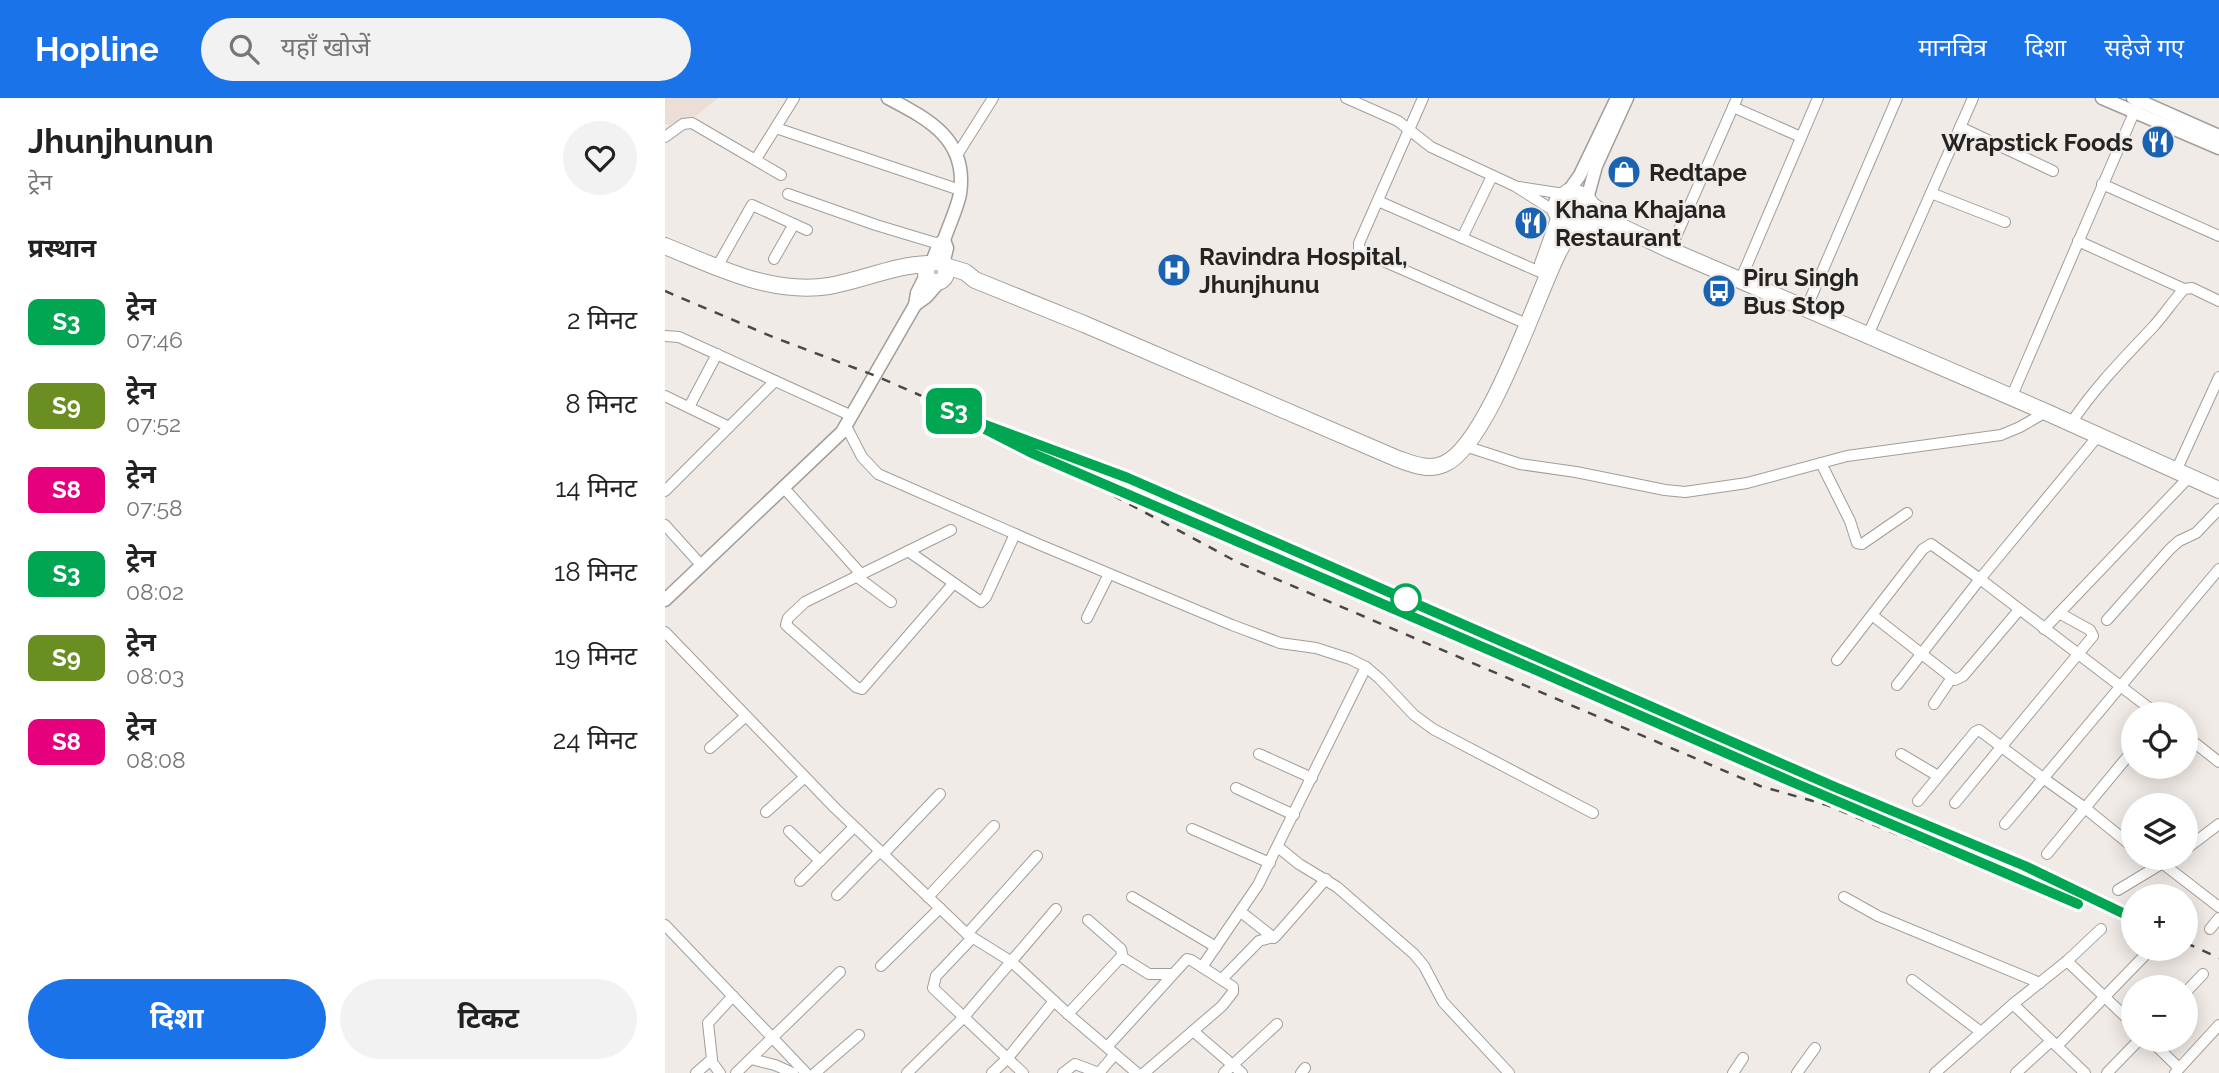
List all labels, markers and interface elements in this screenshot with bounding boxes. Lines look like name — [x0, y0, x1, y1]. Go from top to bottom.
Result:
search box — [201, 18, 691, 81]
text: Hopline — [35, 30, 159, 69]
icon: search — [225, 30, 263, 68]
text: यहाँ खोजें — [281, 32, 370, 62]
text: मानचित्र — [1918, 33, 1987, 62]
text: दिशा — [2025, 33, 2066, 62]
text: सहेजे गए — [2104, 33, 2184, 62]
button: heart — [563, 121, 637, 195]
text: Jhunjhunun — [28, 122, 214, 161]
restaurant icon: Wrapstick Foods — [2139, 123, 2177, 161]
place label: Wrapstick Foods — [1941, 128, 2133, 157]
shop icon: Redtape — [1605, 153, 1643, 191]
place label: Redtape — [1649, 158, 1747, 187]
text: ट्रेन — [28, 168, 52, 195]
place label: Khana Khajana Restaurant — [1555, 195, 1726, 252]
restaurant icon: Khana Khajana Restaurant — [1512, 204, 1550, 242]
text: प्रस्थान — [28, 233, 96, 263]
place label: Ravindra Hospital, Jhunjhunu — [1199, 242, 1408, 299]
hospital icon: Ravindra Hospital, Jhunjhunu — [1155, 251, 1193, 289]
place label: Piru Singh Bus Stop — [1743, 263, 1859, 320]
bus stop icon: Piru Singh Bus Stop — [1700, 272, 1738, 310]
text: ट्रेन — [126, 291, 156, 321]
text: 2 मिनट — [567, 305, 637, 335]
text: S3 — [53, 307, 80, 336]
text: 07:46 — [126, 326, 183, 353]
text: ट्रेन — [126, 375, 156, 405]
line badge: S3 — [923, 388, 985, 434]
text: 8 मिनट — [565, 389, 637, 419]
text: S9 — [52, 391, 81, 420]
text: S3 — [940, 396, 968, 425]
text: 07:52 — [126, 410, 181, 437]
text: ट्रेन — [126, 459, 156, 489]
text: 14 मिनट — [555, 473, 637, 503]
text: S8 — [52, 475, 81, 504]
text: 07:58 — [126, 494, 183, 521]
text: ट्रेन — [126, 543, 156, 573]
text: 18 मिनट — [554, 557, 637, 587]
text: S3 — [53, 559, 80, 588]
text: 08:02 — [126, 578, 184, 605]
unlabelled marker — [1391, 584, 1421, 614]
text: ट्रेन — [126, 627, 156, 657]
text: 19 मिनट — [554, 641, 637, 671]
text: S9 — [52, 643, 81, 672]
text: 08:03 — [126, 662, 184, 689]
map controls — [2121, 702, 2198, 1052]
button: locate — [2121, 702, 2198, 779]
text: ट्रेन — [126, 711, 156, 741]
text: 24 मिनट — [553, 725, 637, 755]
text: S8 — [52, 727, 81, 756]
text: 08:08 — [126, 746, 186, 773]
button: layers — [2121, 793, 2198, 870]
button: + — [2121, 884, 2198, 961]
button: − — [2121, 975, 2198, 1052]
button: दिशा — [28, 979, 326, 1059]
button: टिकट — [340, 979, 637, 1059]

